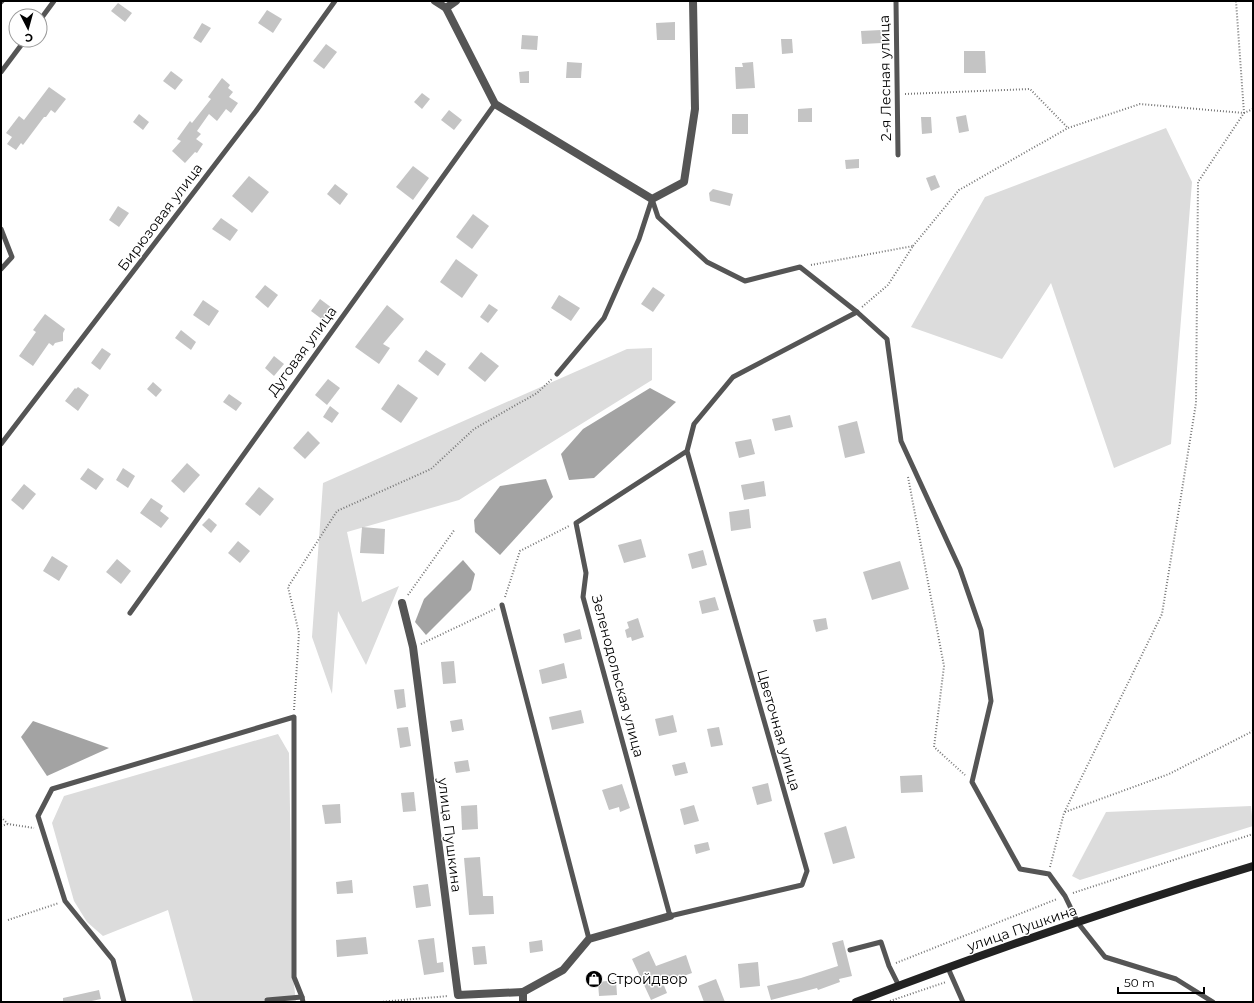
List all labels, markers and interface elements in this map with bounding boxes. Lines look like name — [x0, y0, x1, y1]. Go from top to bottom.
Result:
north arrow — [8, 8, 48, 48]
street label: 2-я Лесная улица — [875, 15, 895, 141]
text: С — [24, 31, 34, 45]
street label: Бирюзовая улица — [114, 159, 206, 275]
street label: Дуговая улица — [264, 303, 340, 399]
street label: Зеленодольская улица — [588, 593, 648, 759]
street label: Цветочная улица — [753, 667, 805, 793]
street label: улица Пушкина — [434, 776, 466, 893]
street label: улица Пушкина — [964, 901, 1079, 956]
shop icon: Стройдвор — [584, 969, 604, 989]
scale bar — [1118, 969, 1204, 995]
place label: Стройдвор — [607, 970, 688, 988]
text: 50 m — [1124, 975, 1155, 990]

